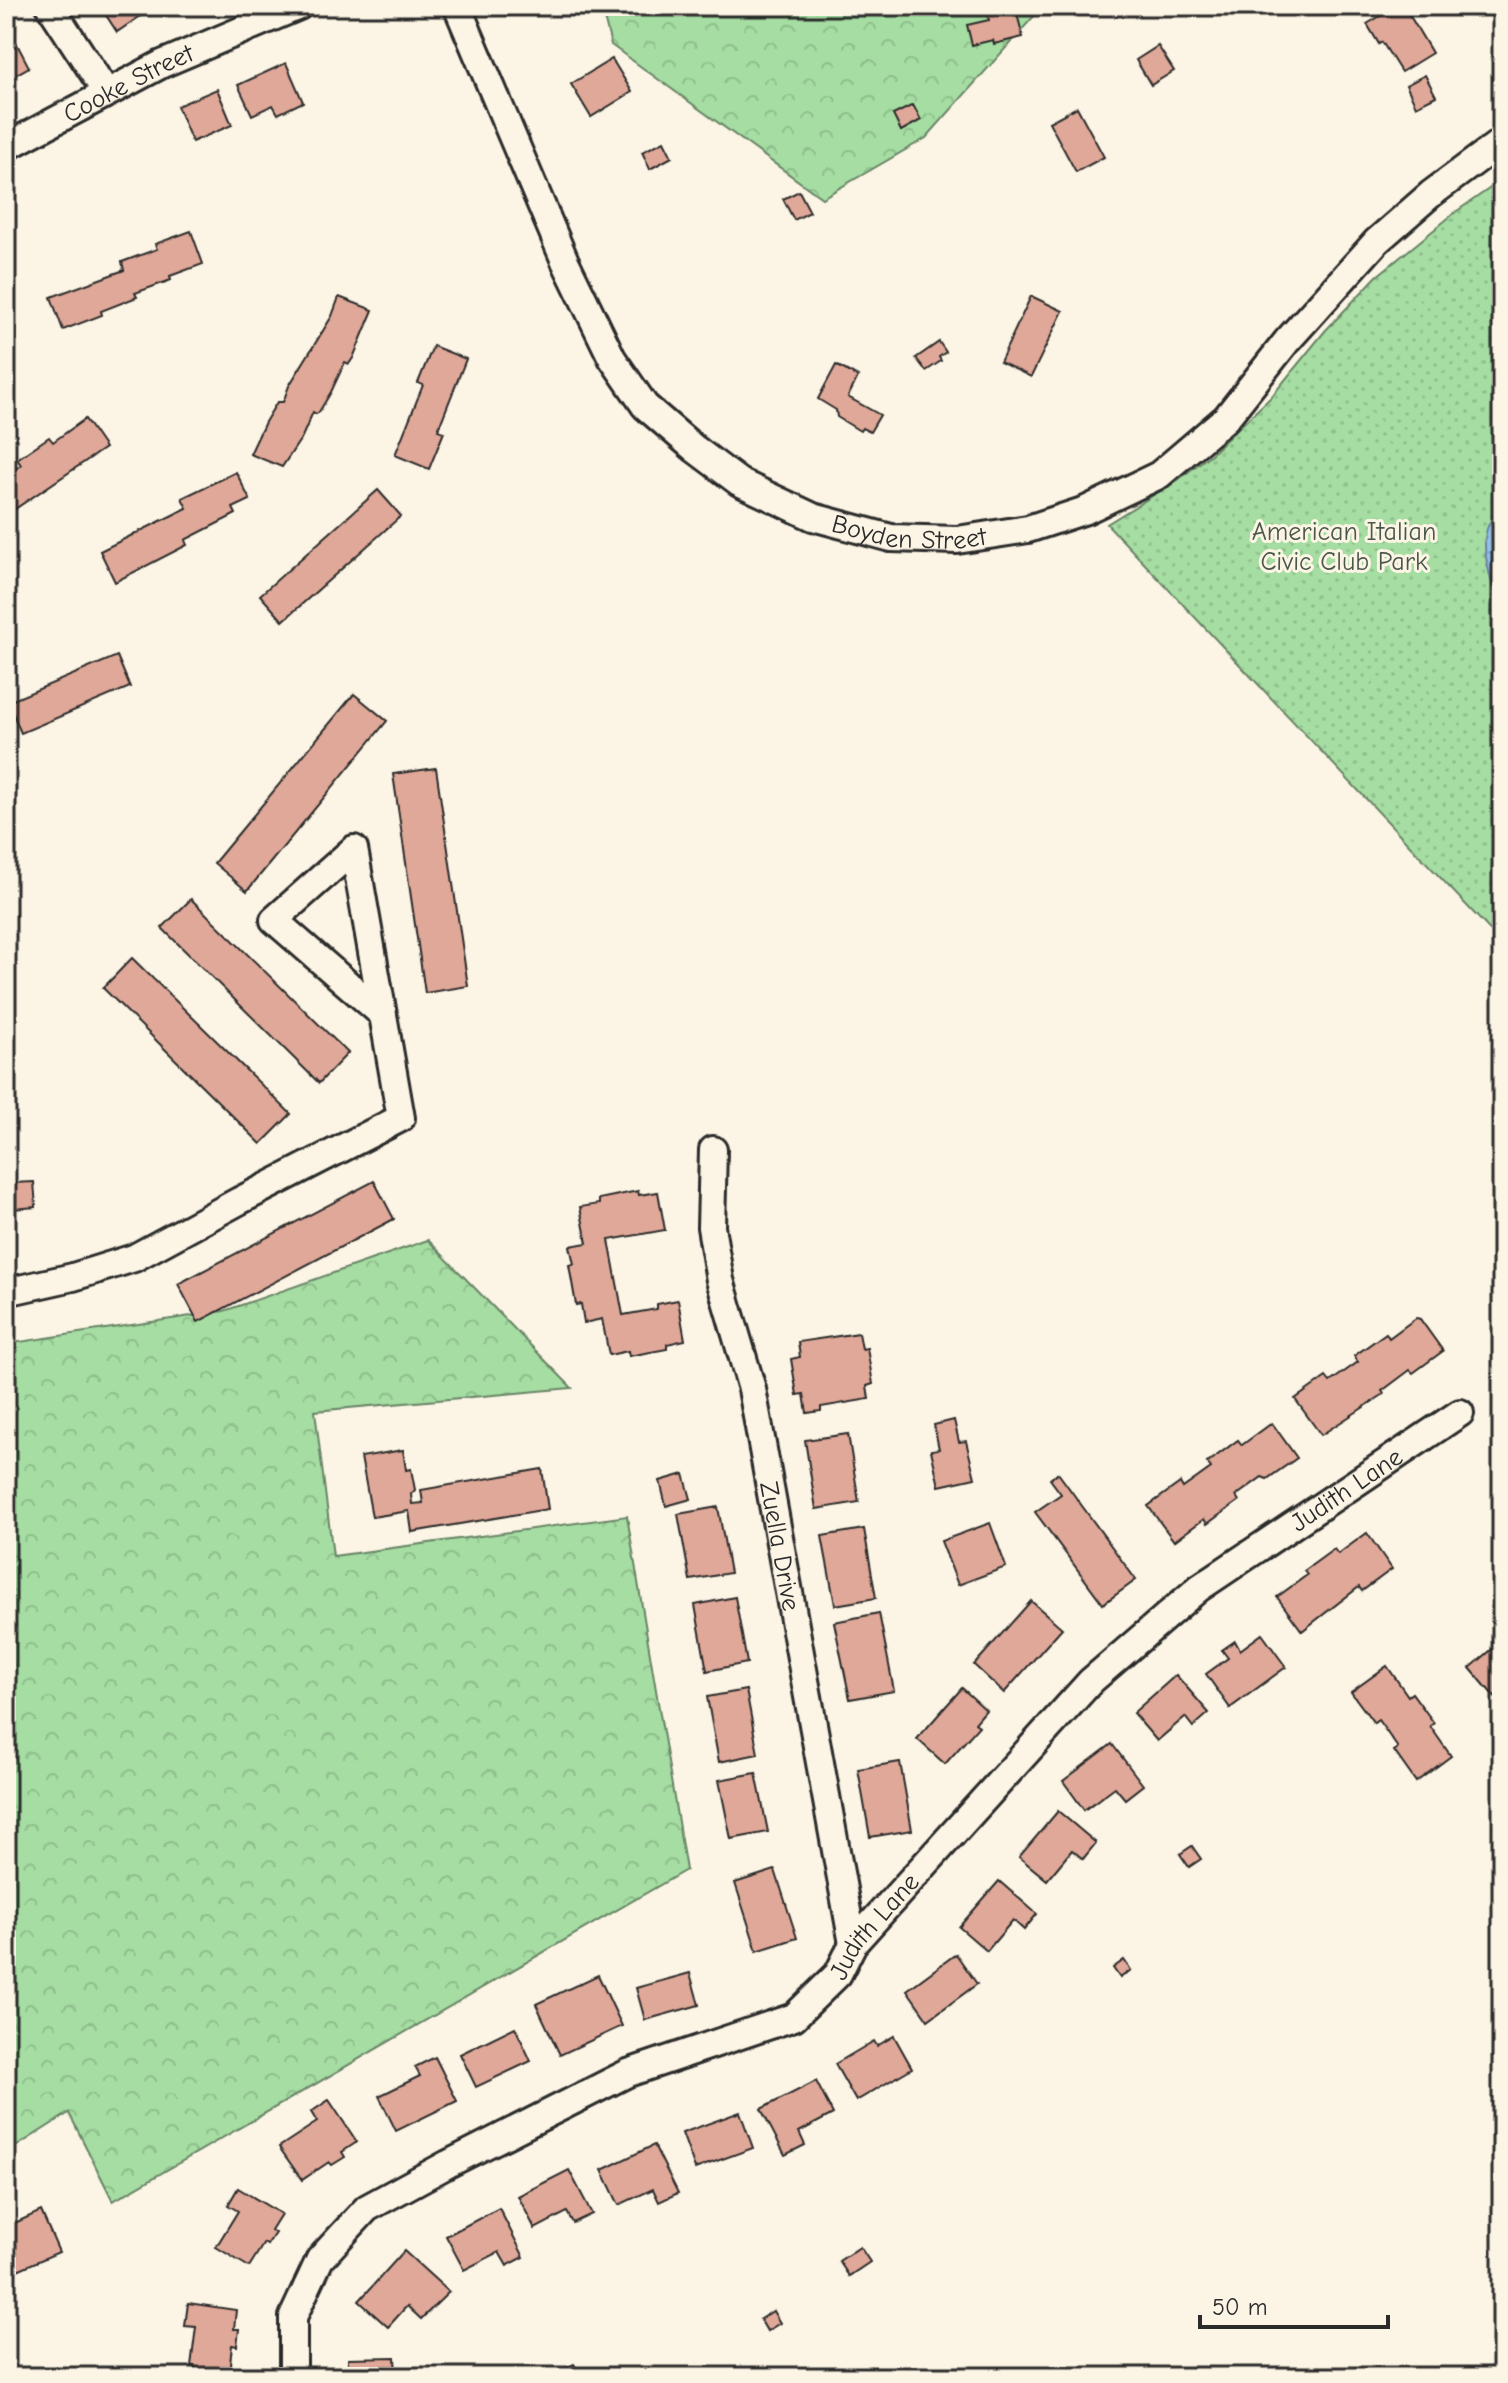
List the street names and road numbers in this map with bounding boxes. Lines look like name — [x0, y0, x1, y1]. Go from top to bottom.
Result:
street label: Cooke Street — [58, 38, 200, 130]
street label: Boyden Street — [828, 509, 990, 556]
street label: Judith Lane — [1285, 1442, 1408, 1538]
street label: Zuella Drive — [753, 1479, 806, 1613]
street label: Judith Lane — [824, 1867, 926, 1985]

